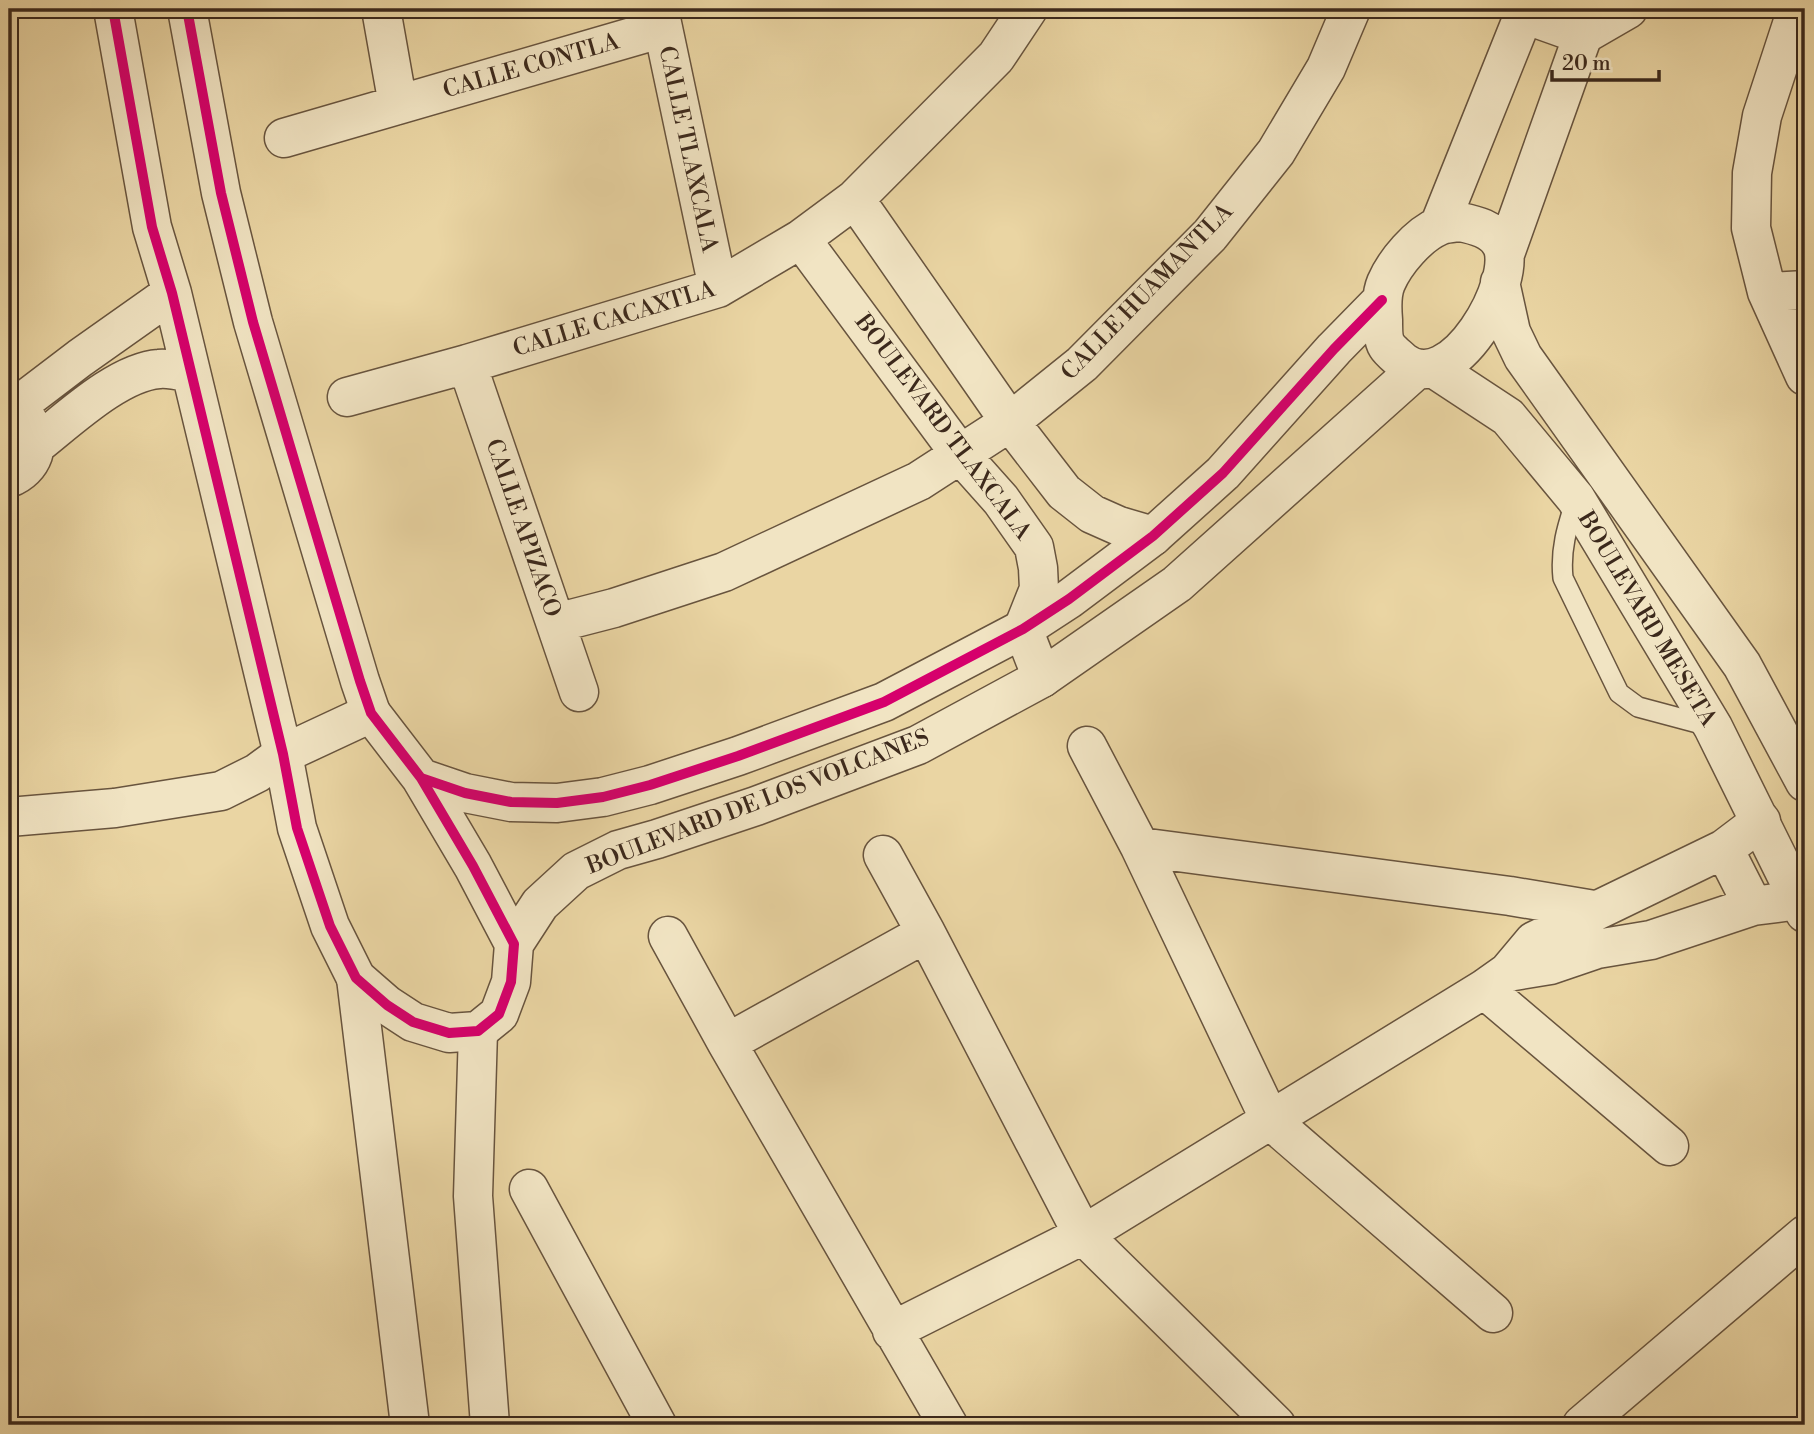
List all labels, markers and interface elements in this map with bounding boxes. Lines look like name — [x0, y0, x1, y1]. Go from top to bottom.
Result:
street label: CALLE CONTLA — [440, 27, 623, 105]
scale bar — [1552, 38, 1658, 82]
street label: CALLE TLAXCALA — [652, 43, 724, 256]
text: 20 m — [1562, 51, 1611, 77]
street label: CALLE HUAMANTLA — [1055, 197, 1239, 386]
street label: CALLE CACAXTLA — [510, 275, 719, 363]
street label: BOULEVARD TLAXCALA — [848, 308, 1038, 546]
street label: CALLE APIZACO — [479, 435, 567, 621]
street label: BOULEVARD MESETA — [1571, 506, 1723, 733]
street label: BOULEVARD DE LOS VOLCANES — [582, 724, 933, 881]

